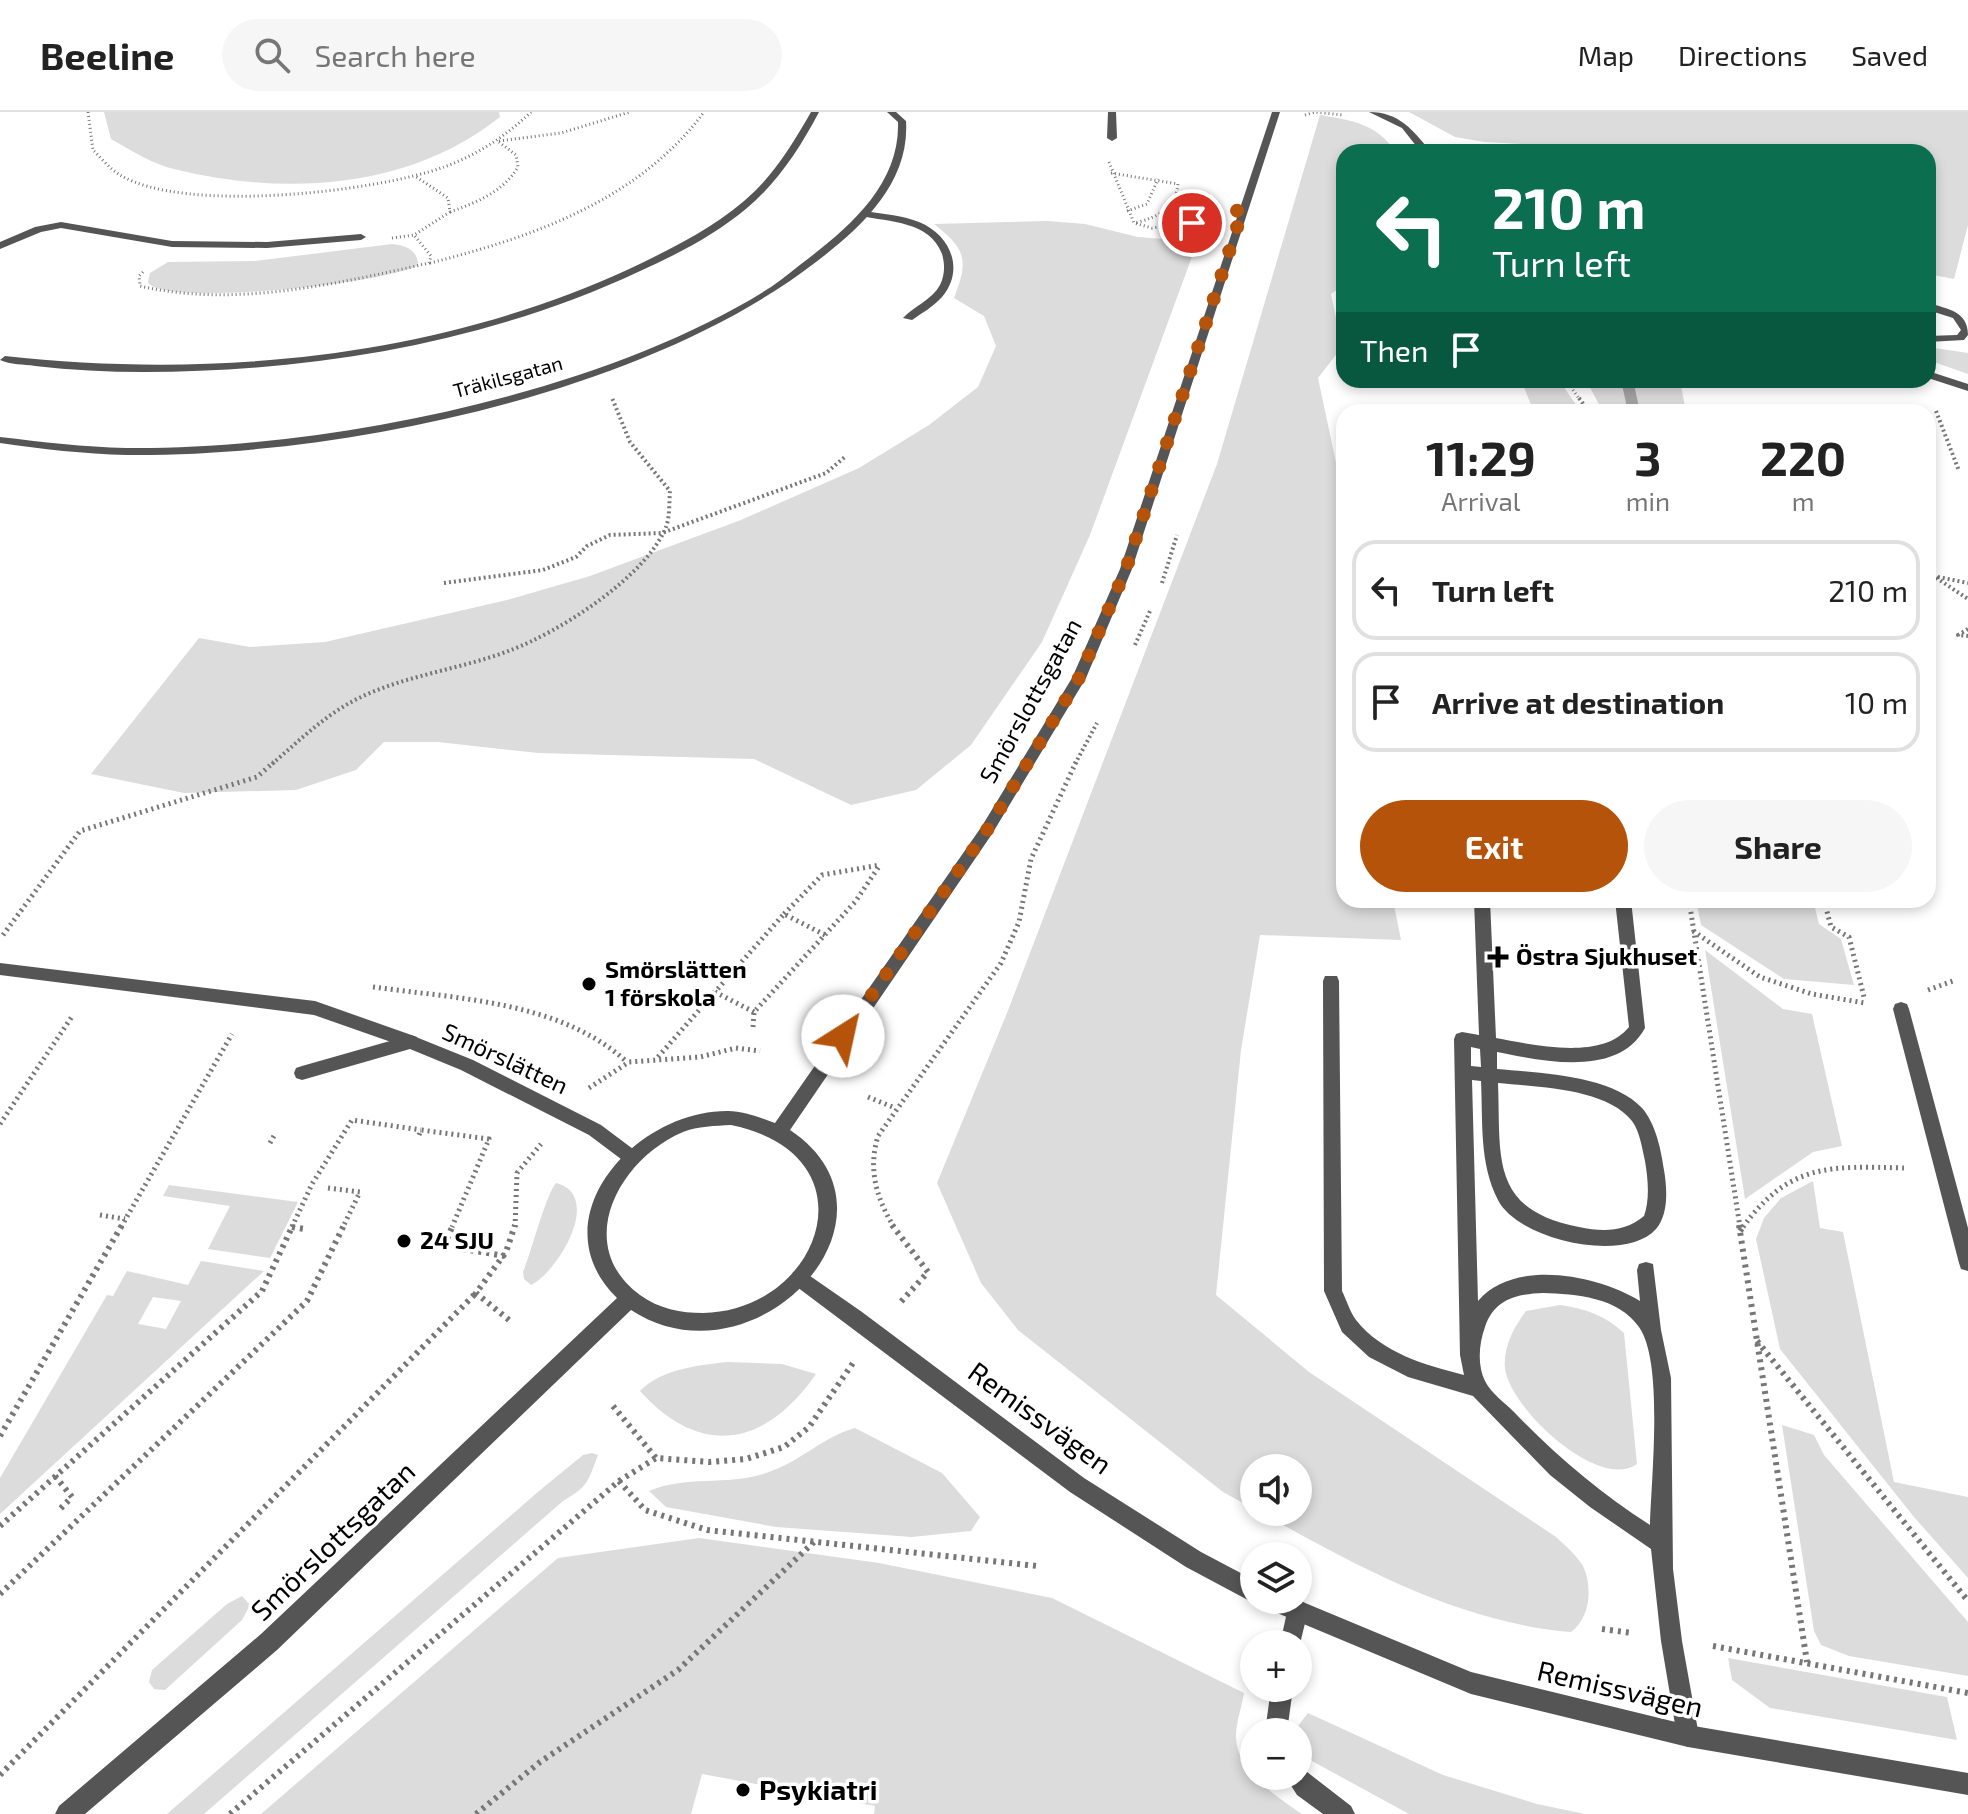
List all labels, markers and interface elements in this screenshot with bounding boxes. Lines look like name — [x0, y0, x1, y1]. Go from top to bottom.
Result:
search box — [222, 19, 782, 91]
text: Beeline — [40, 32, 174, 78]
icon: search — [250, 33, 294, 77]
text: Search here — [314, 37, 476, 73]
text: Map — [1578, 38, 1634, 72]
text: Directions — [1678, 38, 1807, 72]
text: Saved — [1851, 38, 1928, 72]
text: 210 m — [1492, 173, 1646, 240]
icon: left — [1360, 176, 1464, 280]
pin — [1158, 189, 1226, 257]
icon: arrive — [1170, 201, 1214, 245]
text: Turn left — [1492, 241, 1631, 284]
icon: arrive — [1444, 328, 1488, 372]
text: Then — [1360, 332, 1428, 368]
street label: Träkilsgatan — [450, 350, 565, 402]
text: 11:29 — [1426, 428, 1536, 486]
text: 3 — [1634, 428, 1662, 486]
text: 220 — [1760, 428, 1846, 486]
text: Arrival — [1441, 485, 1520, 516]
text: min — [1626, 485, 1670, 516]
text: m — [1792, 485, 1814, 516]
icon: left — [1364, 568, 1408, 612]
text: Turn left — [1432, 572, 1554, 608]
text: 210 m — [1828, 572, 1908, 608]
street label: Smörslottsgatan — [972, 613, 1087, 788]
icon: arrive — [1364, 680, 1408, 724]
text: Arrive at destination — [1432, 684, 1724, 720]
text: 10 m — [1845, 684, 1908, 720]
button: Exit — [1360, 800, 1628, 892]
button: Share — [1644, 800, 1912, 892]
place label: Östra Sjukhuset — [1516, 941, 1697, 970]
marker: Östra Sjukhuset — [1487, 946, 1509, 968]
place label: Smörslätten 1 förskola — [605, 954, 747, 1011]
marker: Smörslätten 1 förskola — [580, 975, 598, 993]
position arrow — [801, 994, 885, 1078]
street label: Smörslätten — [438, 1016, 573, 1099]
place label: 24 SJU — [420, 1225, 494, 1254]
marker: 24 SJU — [395, 1232, 413, 1250]
street label: Remissvägen — [962, 1354, 1119, 1481]
street label: Smörslottsgatan — [243, 1454, 421, 1627]
map controls — [1240, 1454, 1312, 1790]
button: sound — [1240, 1454, 1312, 1526]
button: layers — [1240, 1542, 1312, 1614]
button: + — [1240, 1630, 1312, 1702]
street label: Remissvägen — [1534, 1652, 1706, 1724]
button: − — [1240, 1718, 1312, 1790]
place label: Psykiatri — [759, 1772, 877, 1806]
marker: Psykiatri — [734, 1781, 752, 1799]

